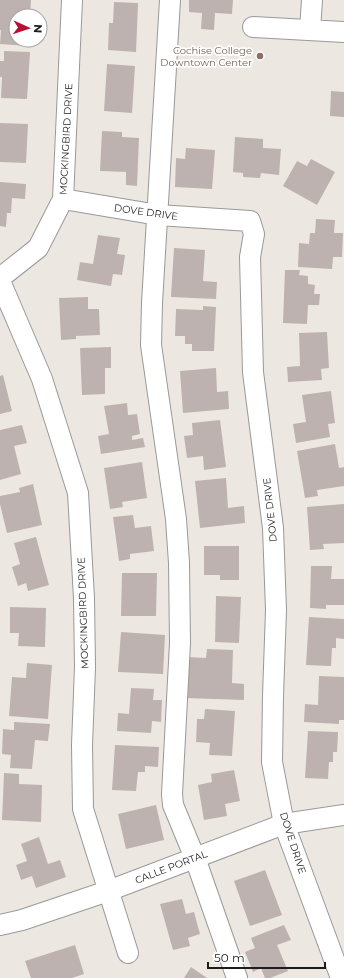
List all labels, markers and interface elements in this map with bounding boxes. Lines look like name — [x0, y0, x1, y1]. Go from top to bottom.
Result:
north arrow — [8, 8, 48, 48]
text: N — [31, 24, 45, 33]
place label: Cochise College Downtown Center — [160, 44, 252, 69]
marker: Cochise College Downtown Center — [255, 51, 265, 61]
street label: MOCKINGBIRD DRIVE — [57, 83, 75, 195]
street label: DOVE DRIVE — [113, 201, 179, 223]
street label: DOVE DRIVE — [260, 477, 280, 543]
street label: MOCKINGBIRD DRIVE — [75, 557, 91, 669]
street label: DOVE DRIVE — [277, 810, 309, 876]
street label: CALLE PORTAL — [133, 847, 209, 887]
scale bar — [208, 944, 325, 970]
text: 50 m — [214, 950, 245, 965]

